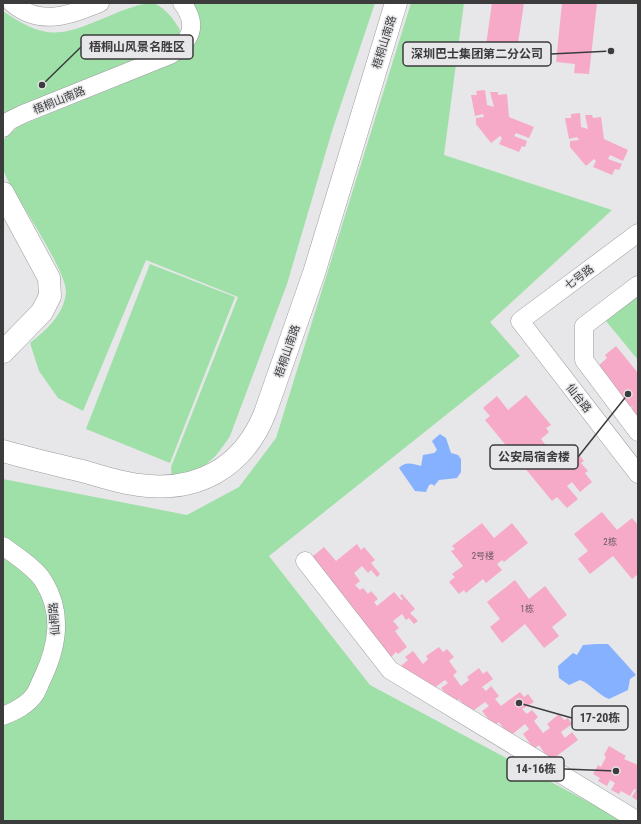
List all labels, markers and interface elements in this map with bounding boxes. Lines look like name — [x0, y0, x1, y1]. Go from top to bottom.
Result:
street label: 梧桐山南路 — [370, 14, 399, 70]
callout: 梧桐山风景名胜区 — [81, 35, 193, 59]
text: 梧桐山风景名胜区 — [89, 40, 185, 54]
callout: 深圳巴士集团第二分公司 — [403, 42, 551, 66]
text: 深圳巴士集团第二分公司 — [411, 47, 543, 61]
street label: 梧桐山南路 — [31, 84, 87, 117]
street label: 七号路 — [562, 262, 596, 293]
street label: 梧桐山南路 — [272, 323, 303, 379]
street label: 仙台路 — [563, 381, 594, 415]
callout: 公安局宿舍楼 — [490, 445, 578, 469]
text: 公安局宿舍楼 — [498, 450, 570, 464]
house number: 2栋 — [603, 536, 617, 547]
house number: 2号楼 — [472, 551, 494, 561]
street label: 仙桐路 — [47, 602, 62, 636]
house number: 1栋 — [520, 603, 534, 614]
callout: 17-20栋 — [572, 706, 628, 730]
text: 17-20栋 — [580, 711, 620, 725]
callout: 14-16栋 — [507, 757, 564, 781]
text: 14-16栋 — [516, 762, 556, 776]

